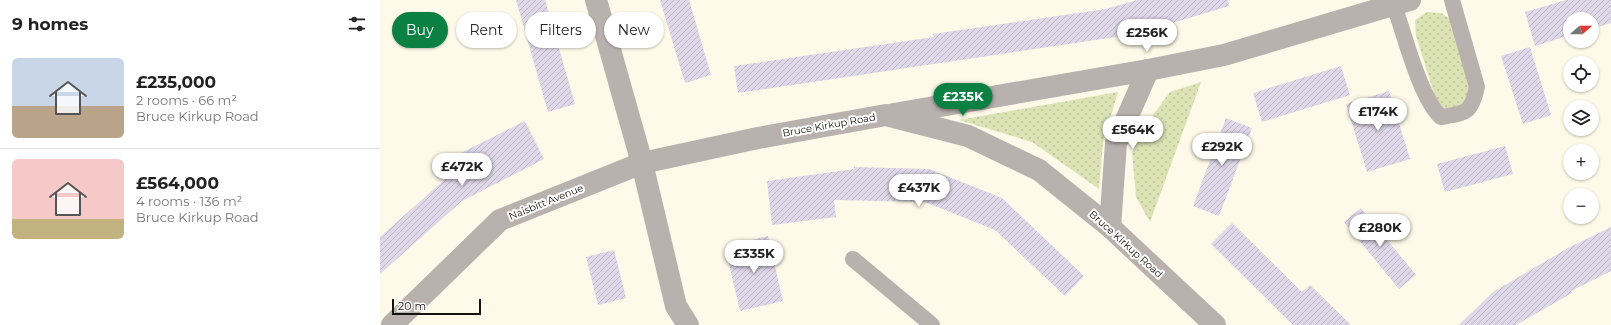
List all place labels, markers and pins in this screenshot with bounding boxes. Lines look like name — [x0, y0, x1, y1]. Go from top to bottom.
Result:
pin: £256K — [1119, 19, 1175, 53]
pin: £235K — [935, 83, 991, 117]
pin: £174K — [1350, 98, 1406, 132]
pin: £564K — [1105, 116, 1161, 150]
pin: £292K — [1194, 133, 1250, 167]
pin: £472K — [434, 153, 490, 187]
pin: £437K — [891, 174, 947, 208]
pin: £280K — [1352, 214, 1408, 248]
pin: £335K — [726, 240, 782, 274]

